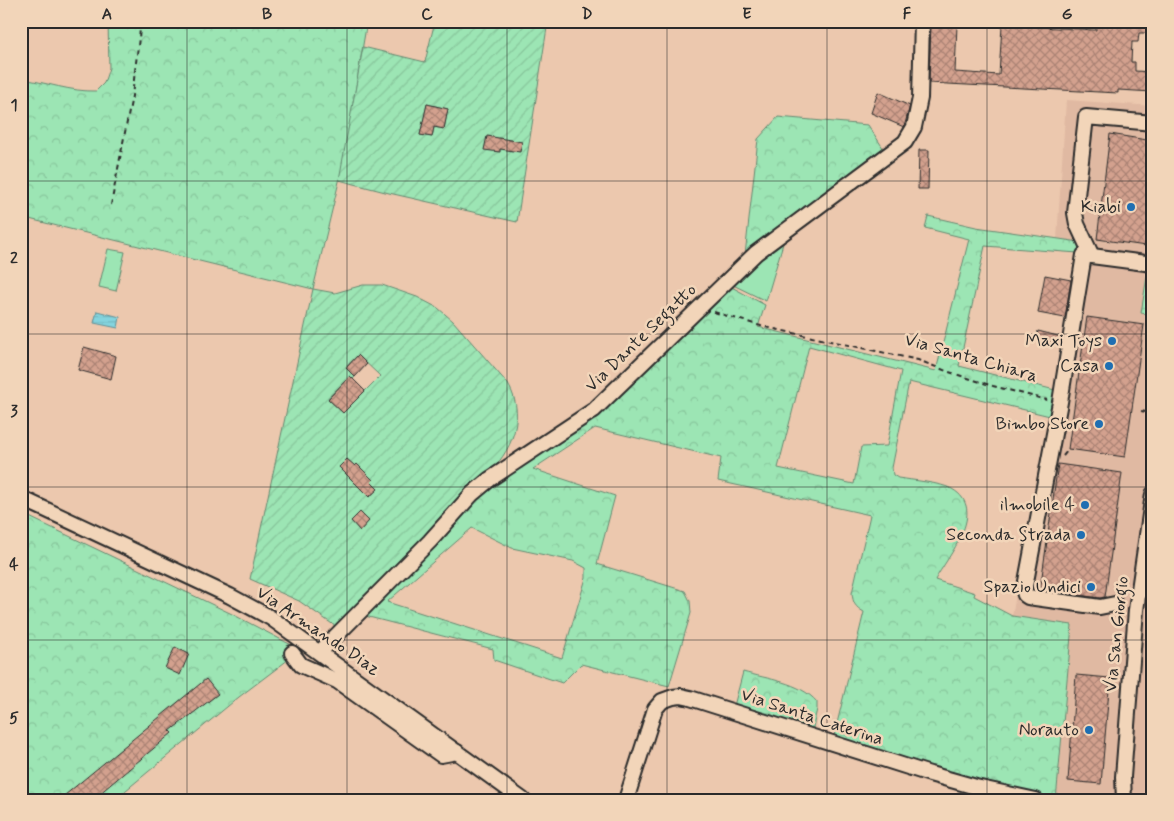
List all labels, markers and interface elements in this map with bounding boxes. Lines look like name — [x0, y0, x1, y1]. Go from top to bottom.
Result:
text: A — [102, 4, 112, 25]
text: B — [262, 4, 272, 25]
text: C — [421, 4, 433, 25]
text: D — [581, 4, 593, 25]
text: E — [742, 4, 752, 25]
text: F — [903, 4, 912, 25]
text: G — [1062, 4, 1073, 25]
text: 1 — [10, 95, 18, 116]
place label: Kiabi — [1081, 195, 1121, 219]
marker: Kiabi — [1125, 201, 1137, 213]
text: 2 — [10, 248, 18, 269]
street label: Via Dante Segatto — [580, 278, 704, 399]
street label: Via Santa Chiara — [902, 328, 1040, 388]
place label: Maxi Toys — [1025, 329, 1102, 353]
marker: Maxi Toys — [1106, 335, 1118, 347]
place label: Casa — [1060, 354, 1099, 378]
marker: Casa — [1103, 360, 1115, 372]
text: 3 — [10, 401, 18, 422]
place label: Bimbo Store — [996, 412, 1089, 436]
marker: Bimbo Store — [1093, 418, 1105, 430]
place label: ilmobile 4 — [1000, 493, 1075, 517]
marker: ilmobile 4 — [1079, 499, 1091, 511]
place label: Seconda Strada — [946, 523, 1071, 547]
marker: Seconda Strada — [1075, 529, 1087, 541]
text: 4 — [9, 554, 19, 575]
place label: Spazio Undici — [983, 575, 1081, 599]
street label: Via San Giorgio — [1099, 575, 1137, 693]
street label: Via Armando Diaz — [251, 581, 385, 681]
marker: Spazio Undici — [1085, 581, 1097, 593]
street label: Via Santa Caterina — [738, 683, 886, 751]
text: 5 — [9, 708, 19, 729]
place label: Norauto — [1019, 718, 1079, 742]
marker: Norauto — [1083, 724, 1095, 736]

